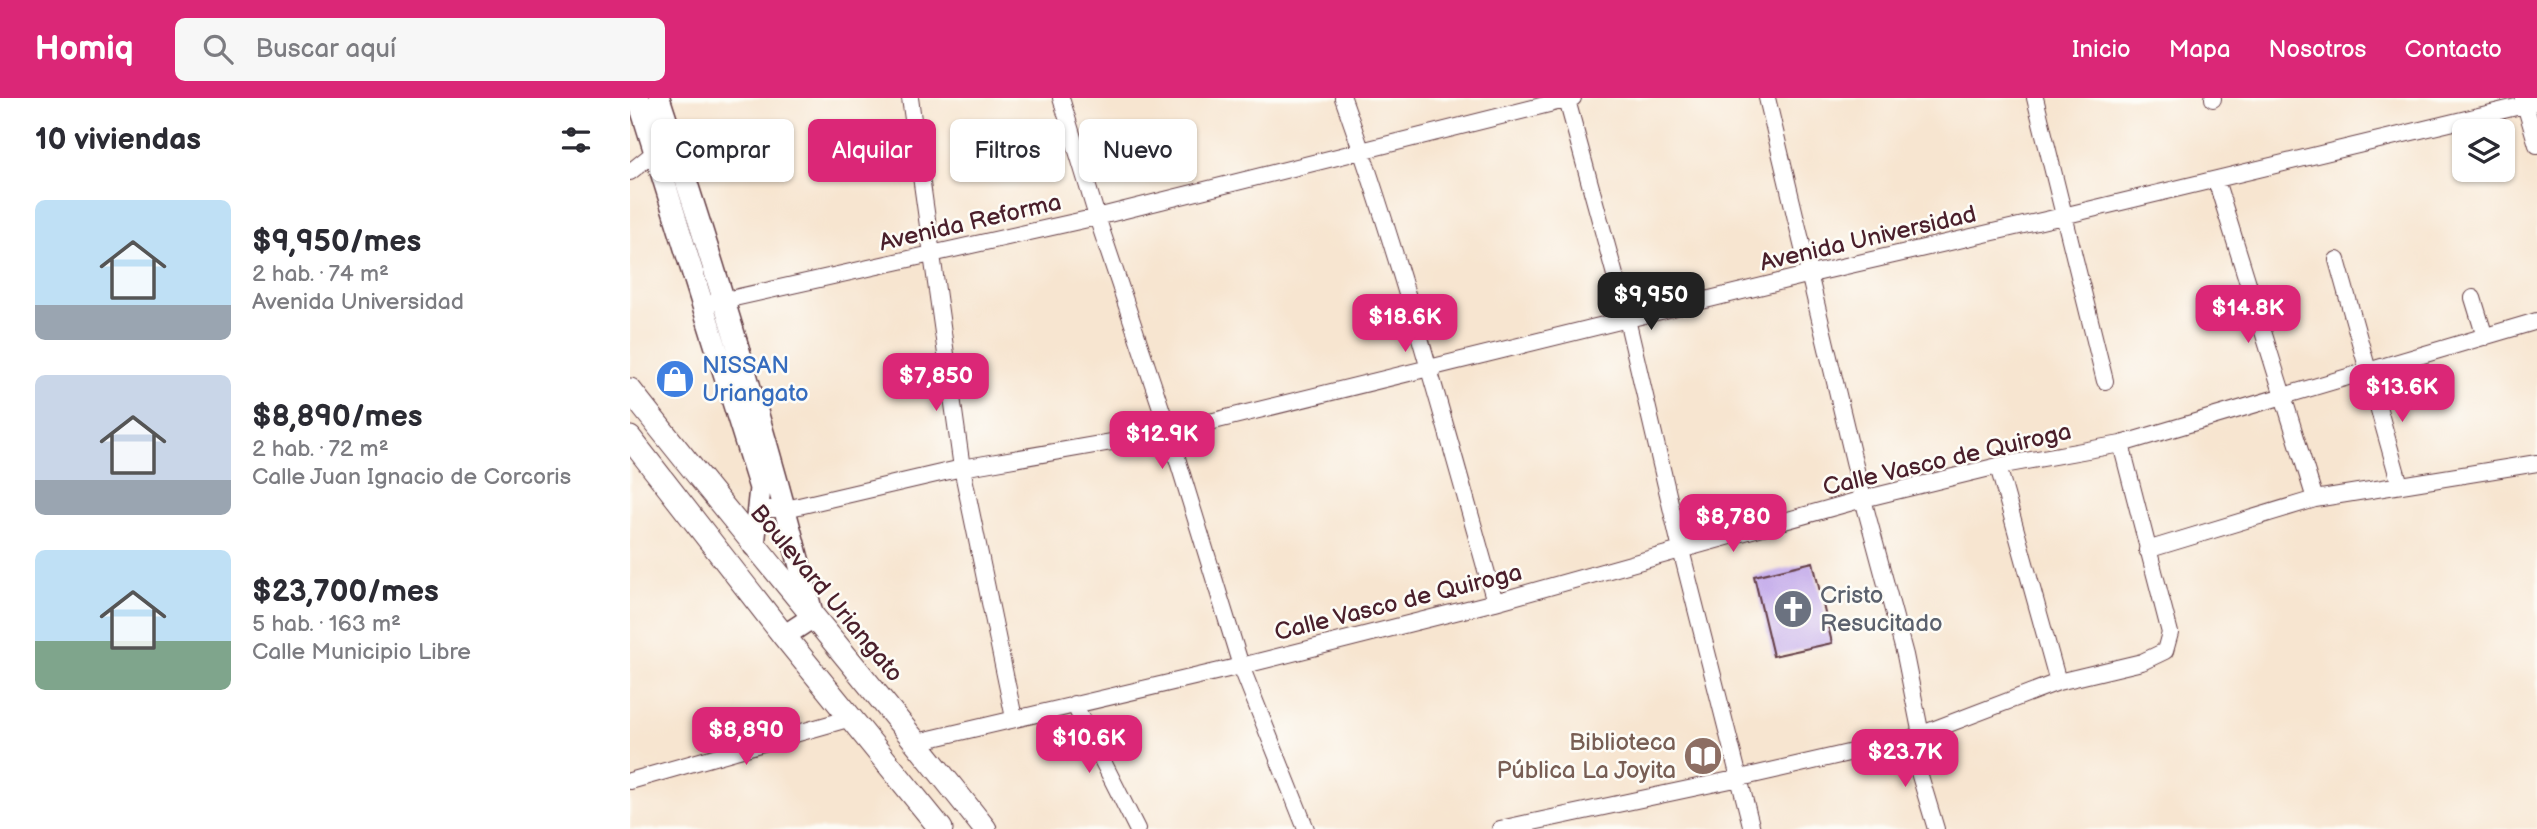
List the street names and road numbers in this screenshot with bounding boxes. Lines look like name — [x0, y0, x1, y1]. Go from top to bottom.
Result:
street label: Avenida Reforma — [876, 187, 1064, 258]
street label: Avenida Universidad — [1757, 199, 1979, 277]
street label: Calle Vasco de Quiroga — [1820, 417, 2074, 502]
street label: Boulevard Uriangato — [744, 499, 909, 688]
street label: Calle Vasco de Quiroga — [1271, 558, 1525, 647]

